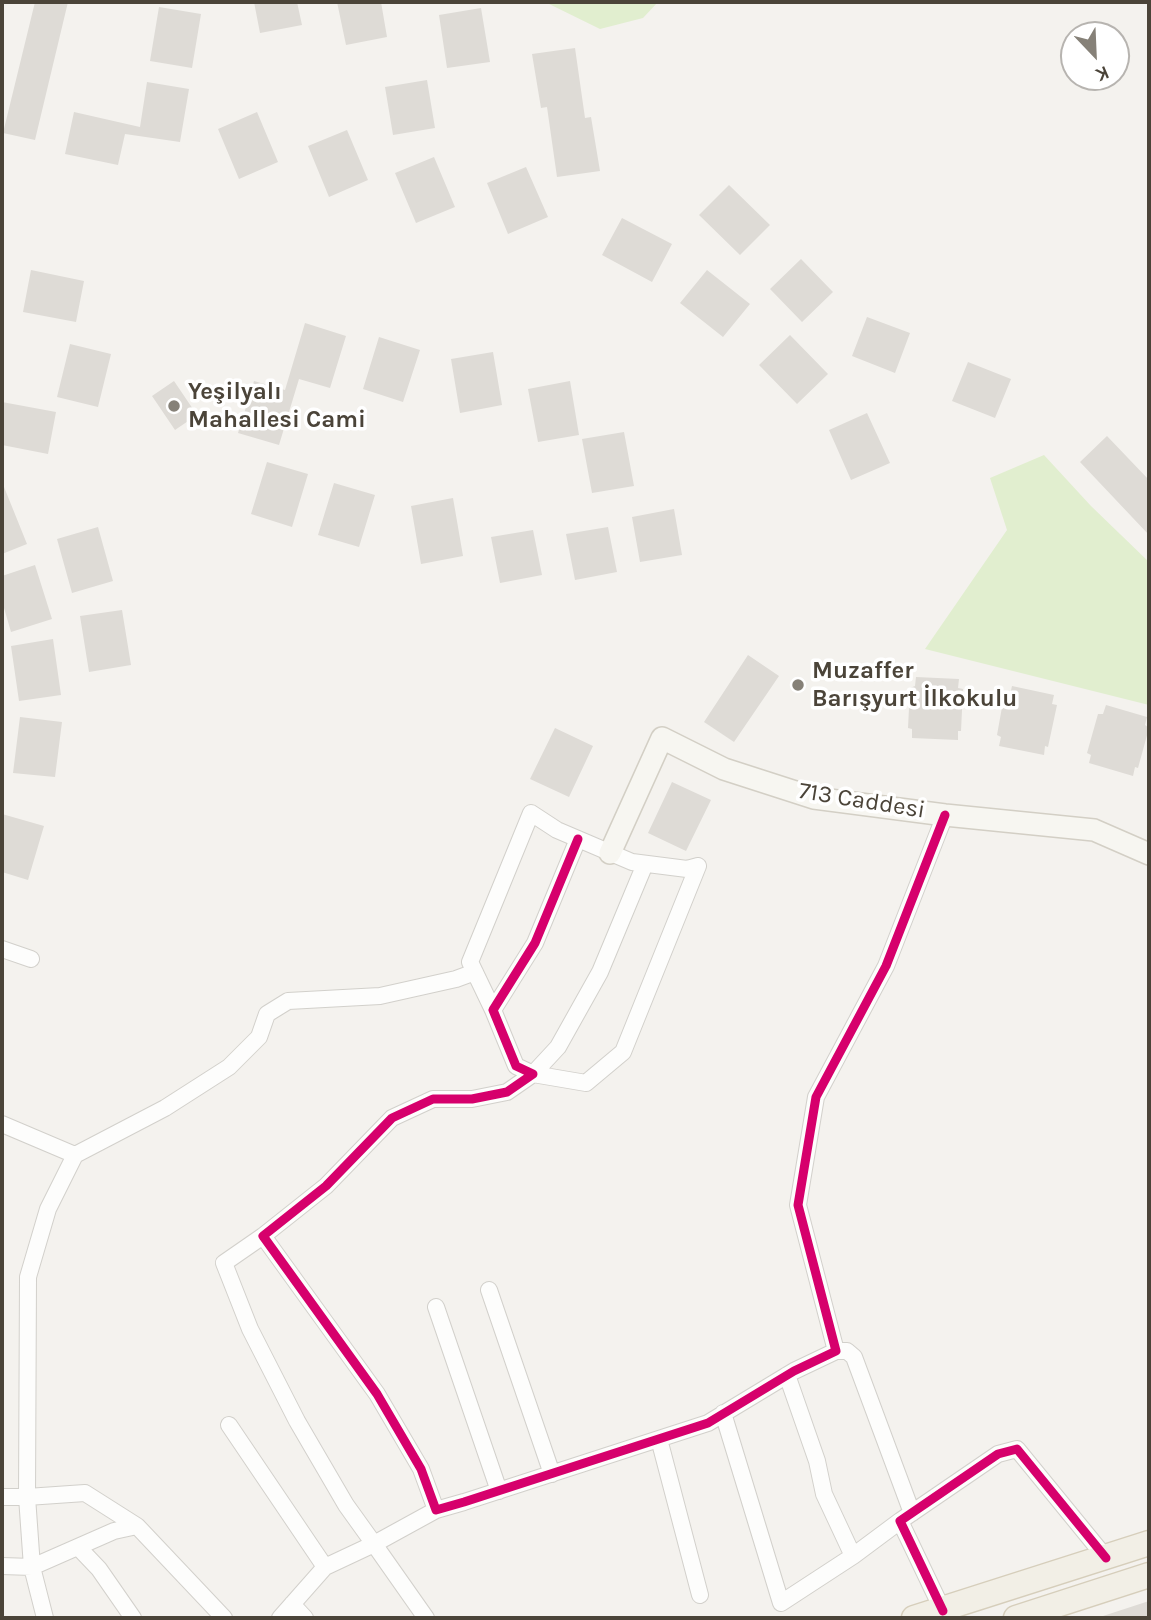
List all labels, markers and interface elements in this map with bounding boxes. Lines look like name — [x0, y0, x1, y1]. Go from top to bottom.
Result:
north arrow — [1060, 21, 1130, 91]
text: K — [1092, 61, 1112, 86]
place label: Yeşilyalı Mahallesi Cami — [188, 378, 366, 434]
marker: Yeşilyalı Mahallesi Cami — [166, 398, 182, 414]
place label: Muzaffer Barışyurt İlkokulu — [812, 657, 1017, 713]
marker: Muzaffer Barışyurt İlkokulu — [790, 677, 806, 693]
street label: 713 Caddesi — [797, 777, 927, 825]

